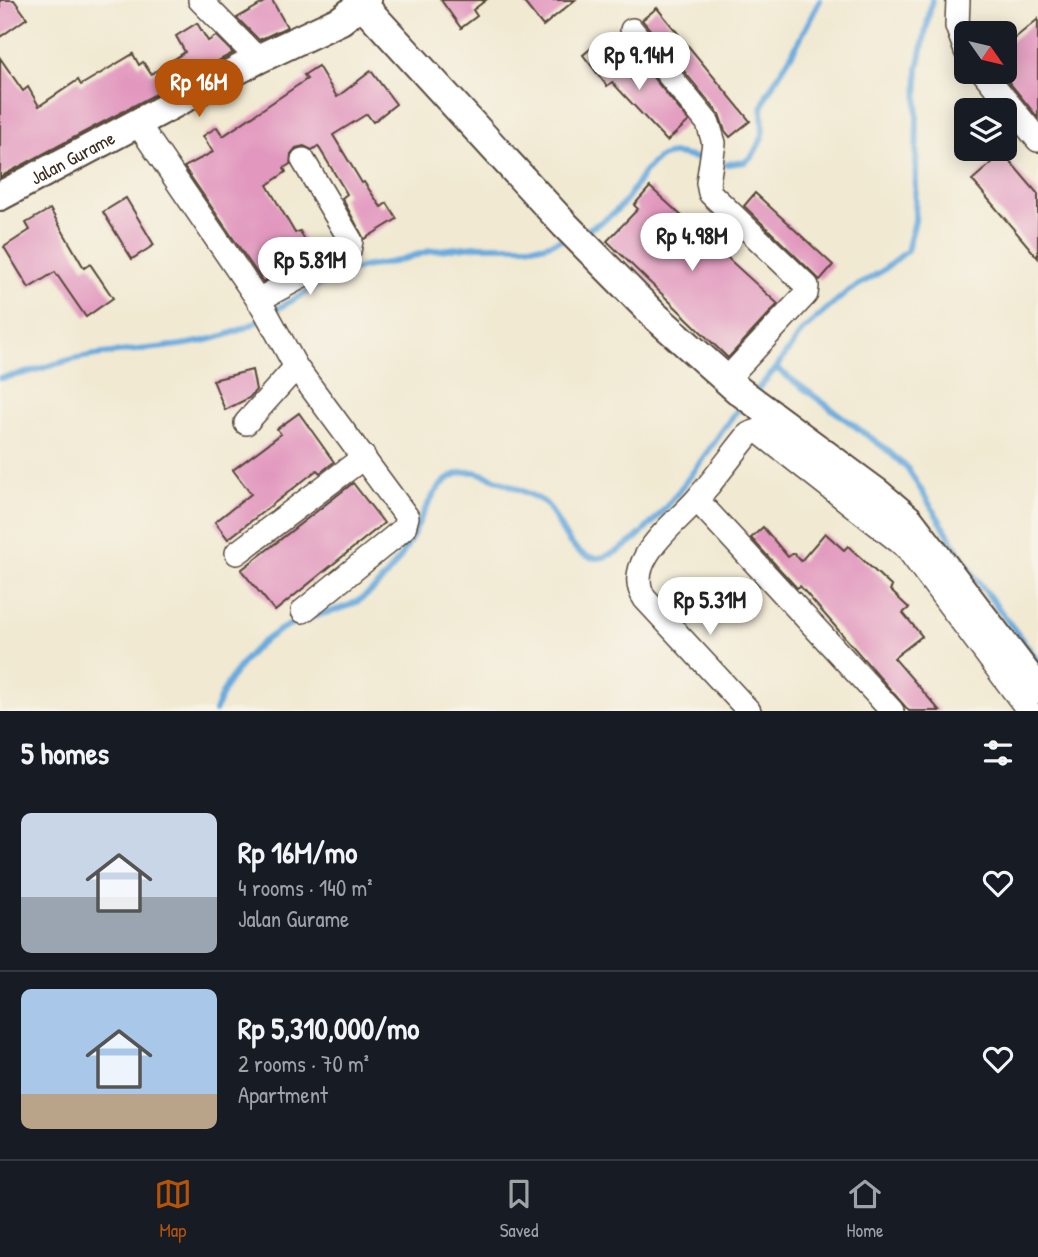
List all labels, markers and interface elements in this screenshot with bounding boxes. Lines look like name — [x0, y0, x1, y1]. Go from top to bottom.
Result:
north arrow — [954, 21, 1017, 84]
map controls — [954, 21, 1017, 161]
pin: Rp 9.14M — [567, 32, 711, 92]
text: Rp 9.14M — [604, 39, 674, 70]
pin: Rp 16M — [142, 60, 256, 119]
text: Rp 16M — [171, 66, 227, 97]
button: layers — [954, 98, 1017, 161]
street label: Jalan Gurame — [26, 124, 120, 191]
pin: Rp 4.98M — [620, 214, 764, 273]
text: Rp 4.98M — [656, 220, 728, 251]
pin: Rp 5.81M — [238, 238, 382, 297]
text: Rp 5.81M — [274, 244, 346, 275]
pin: Rp 5.31M — [638, 578, 782, 637]
text: Rp 5.31M — [674, 584, 746, 615]
text: 5 homes — [21, 733, 109, 773]
icon: filters — [979, 734, 1017, 772]
text: Rp 16M/mo — [238, 832, 357, 872]
icon: home — [77, 841, 161, 925]
icon: heart — [979, 864, 1017, 902]
text: 4 rooms · 140 m² — [238, 872, 372, 903]
text: Jalan Gurame — [238, 903, 349, 934]
text: Rp 5,310,000/mo — [238, 1008, 419, 1048]
icon: home — [77, 1017, 161, 1101]
icon: heart — [979, 1040, 1017, 1078]
text: 2 rooms · 70 m² — [238, 1048, 369, 1079]
text: Apartment — [238, 1079, 328, 1110]
tab: Map — [154, 1175, 192, 1243]
tab: Saved — [500, 1175, 538, 1243]
tab: Home — [846, 1175, 884, 1243]

